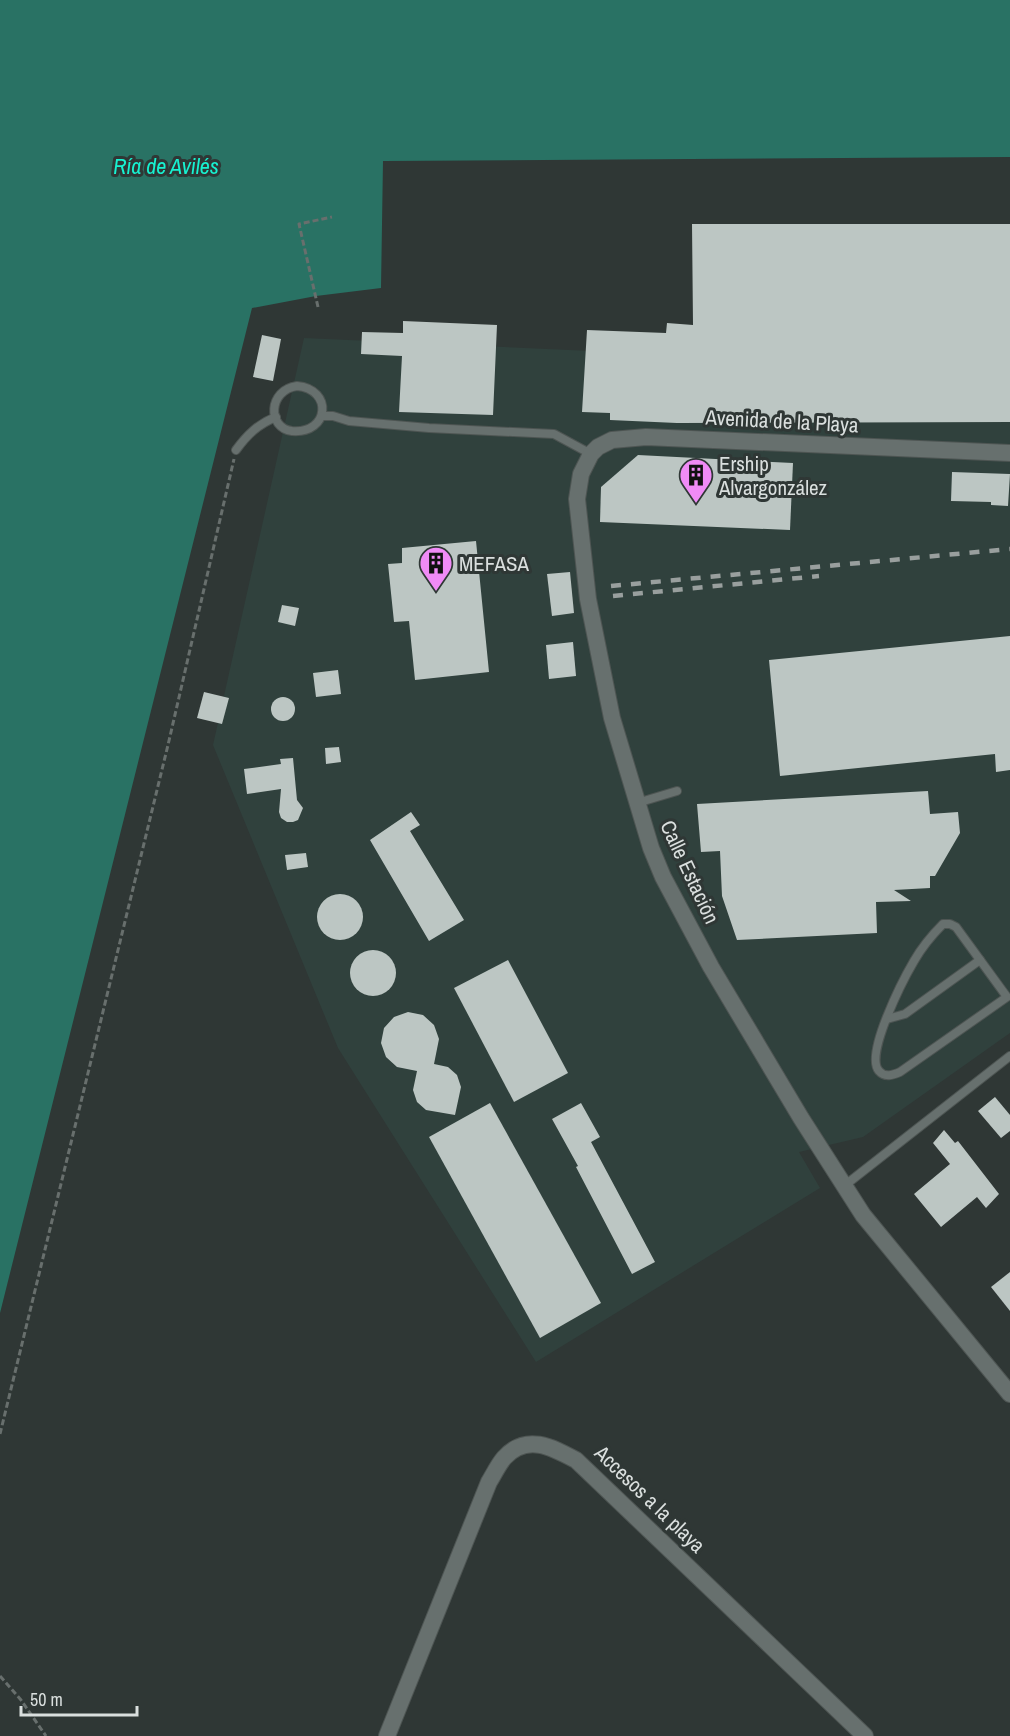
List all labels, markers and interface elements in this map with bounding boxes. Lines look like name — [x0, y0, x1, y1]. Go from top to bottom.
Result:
water label: Ría de Avilés — [113, 151, 219, 181]
street label: Avenida de la Playa — [704, 402, 860, 440]
place label: Ership Alvargonzález — [718, 449, 828, 502]
building icon: Ership Alvargonzález — [678, 457, 714, 504]
building icon: MEFASA — [418, 545, 454, 592]
place label: MEFASA — [459, 549, 529, 578]
street label: Calle Estación — [653, 816, 727, 928]
street label: Accesos a la playa — [588, 1438, 712, 1560]
scale bar — [21, 1679, 136, 1717]
text: 50 m — [30, 1687, 63, 1712]

